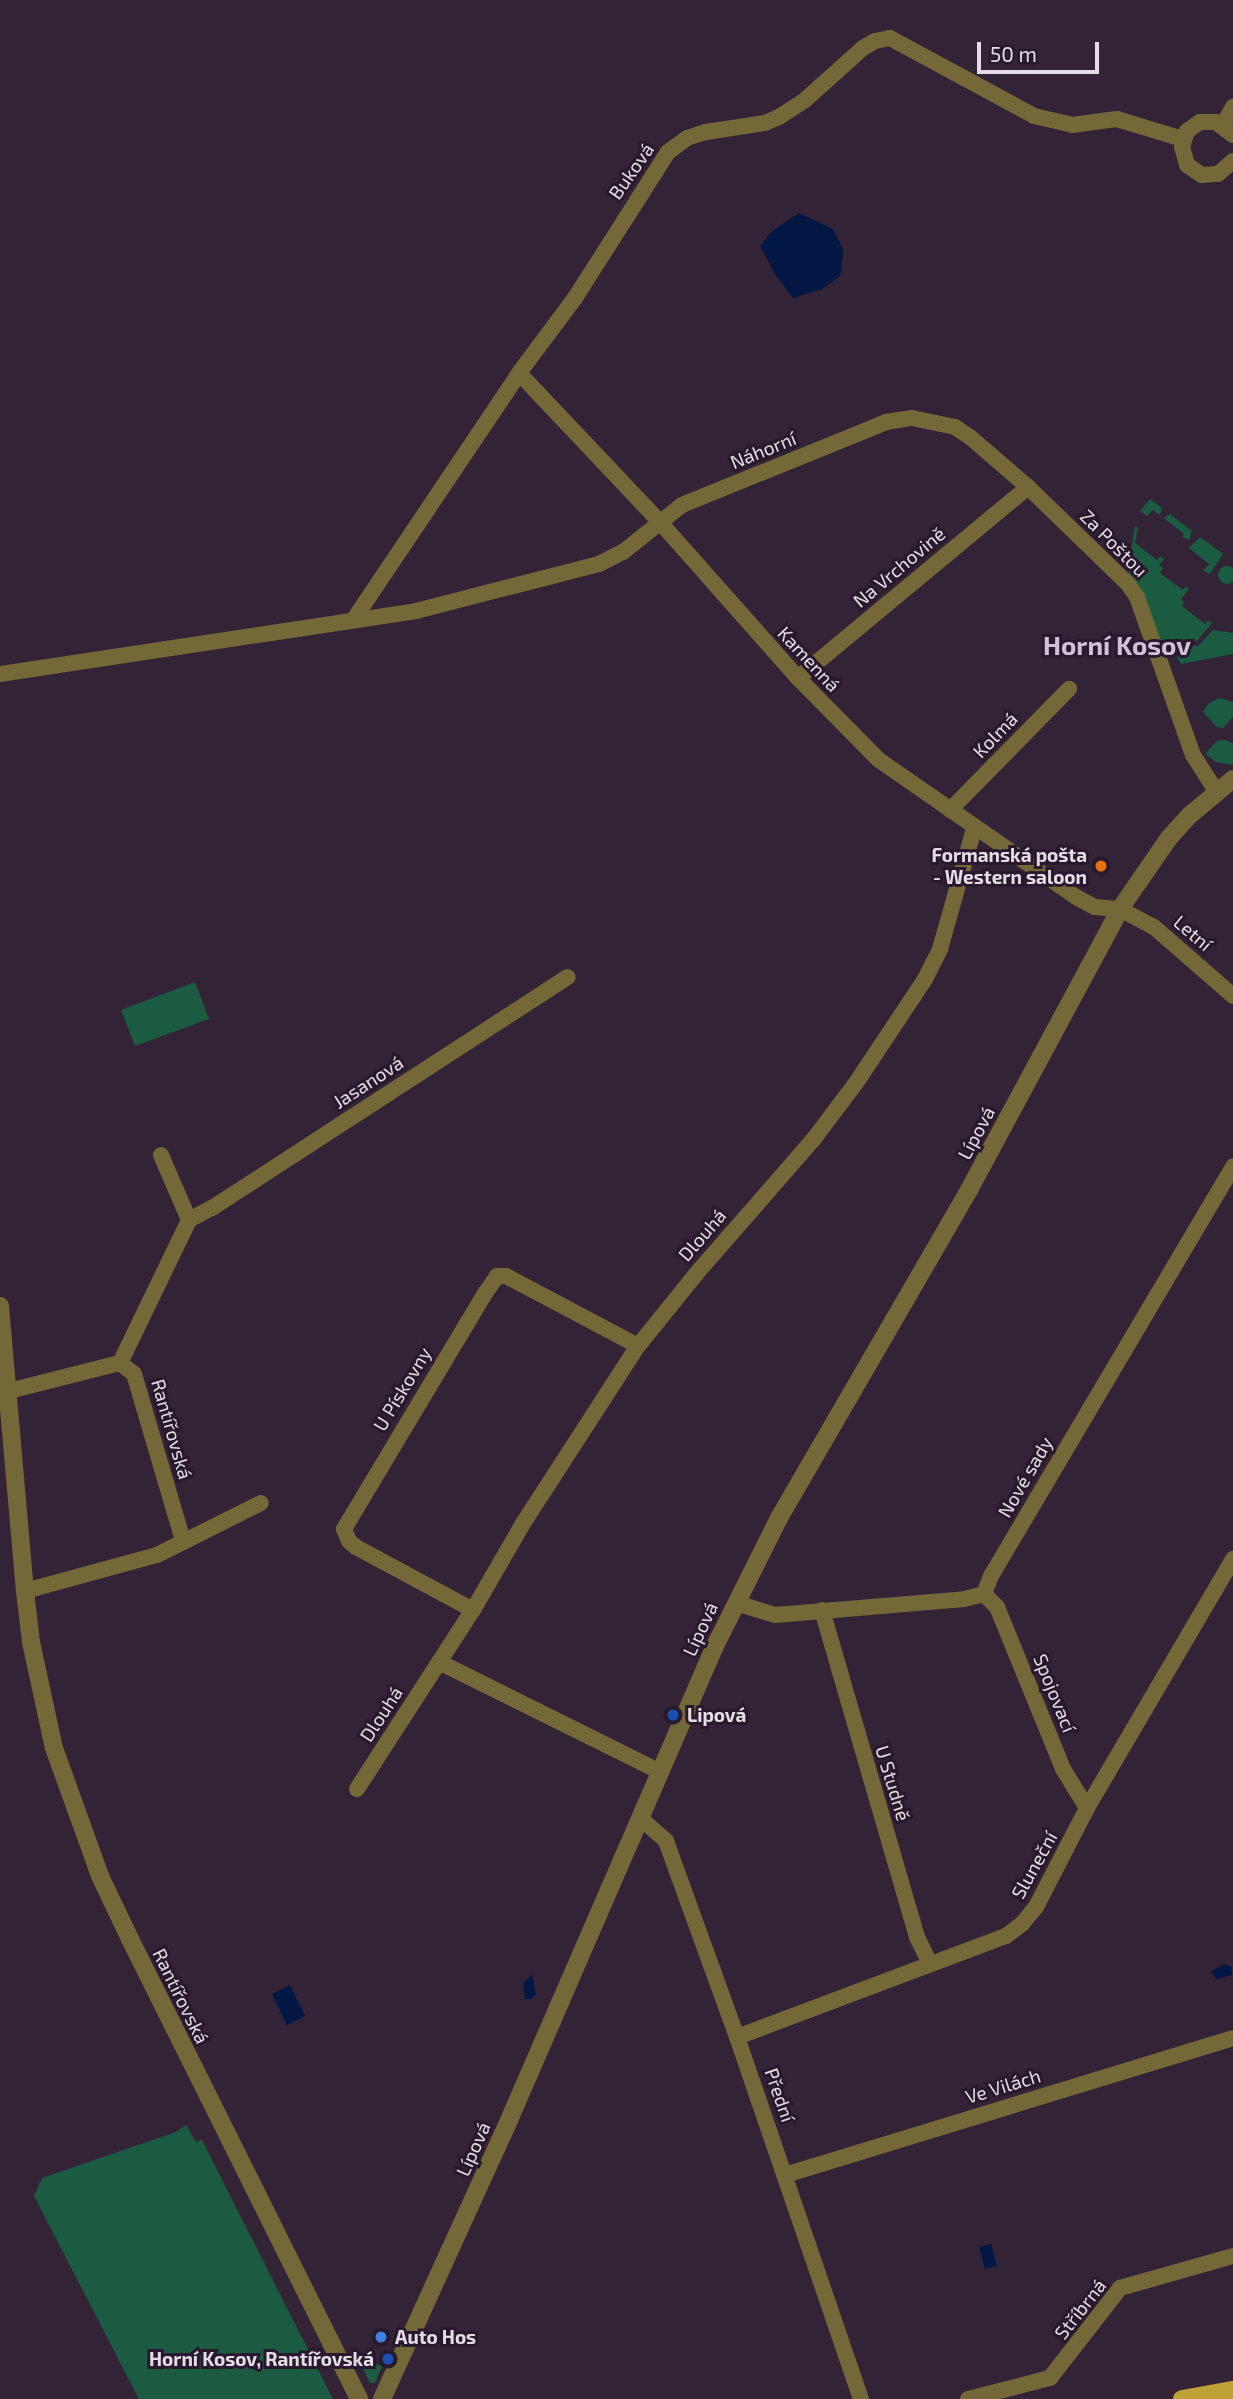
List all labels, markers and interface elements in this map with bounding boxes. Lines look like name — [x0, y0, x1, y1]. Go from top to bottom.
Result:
scale bar — [981, 28, 1104, 72]
text: 50 m — [990, 41, 1037, 66]
street label: Buková — [604, 139, 658, 203]
street label: Náhorní — [727, 426, 799, 474]
street label: Za Poštou — [1076, 505, 1152, 581]
street label: Na Vrchovině — [848, 522, 950, 612]
street label: Kamenná — [773, 622, 845, 696]
district label: Horní Kosov — [1043, 629, 1191, 661]
street label: Kolmá — [968, 707, 1022, 763]
place label: Formanská pošta - Western saloon — [931, 844, 1087, 888]
marker: Formanská pošta - Western saloon — [1093, 858, 1109, 874]
street label: Letní — [1169, 910, 1217, 956]
street label: Jasanová — [329, 1051, 407, 1113]
street label: Lípová — [953, 1103, 999, 1163]
street label: Dlouhá — [673, 1204, 731, 1266]
street label: U Pískovny — [368, 1343, 436, 1435]
street label: Rantířovská — [147, 1376, 197, 1482]
street label: Nové sady — [993, 1433, 1057, 1521]
street label: Lípová — [678, 1599, 722, 1659]
street label: Spojovací — [1029, 1651, 1081, 1735]
street label: Dlouhá — [355, 1682, 407, 1746]
place label: Lipová — [687, 1704, 746, 1726]
marker: Lipová — [665, 1707, 681, 1723]
street label: U Studně — [871, 1743, 915, 1823]
street label: Sluneční — [1006, 1827, 1062, 1903]
street label: Rantířovská — [148, 1945, 214, 2047]
street label: Ve Vilách — [962, 2064, 1044, 2108]
street label: Přední — [760, 2065, 800, 2125]
street label: Lípová — [451, 2119, 495, 2179]
street label: Stříbrná — [1049, 2274, 1111, 2344]
place label: Auto Hos — [395, 2326, 476, 2348]
marker: Auto Hos — [373, 2329, 389, 2345]
place label: Horní Kosov, Rantířovská — [149, 2348, 374, 2370]
marker: Horní Kosov, Rantířovská — [380, 2351, 396, 2367]

